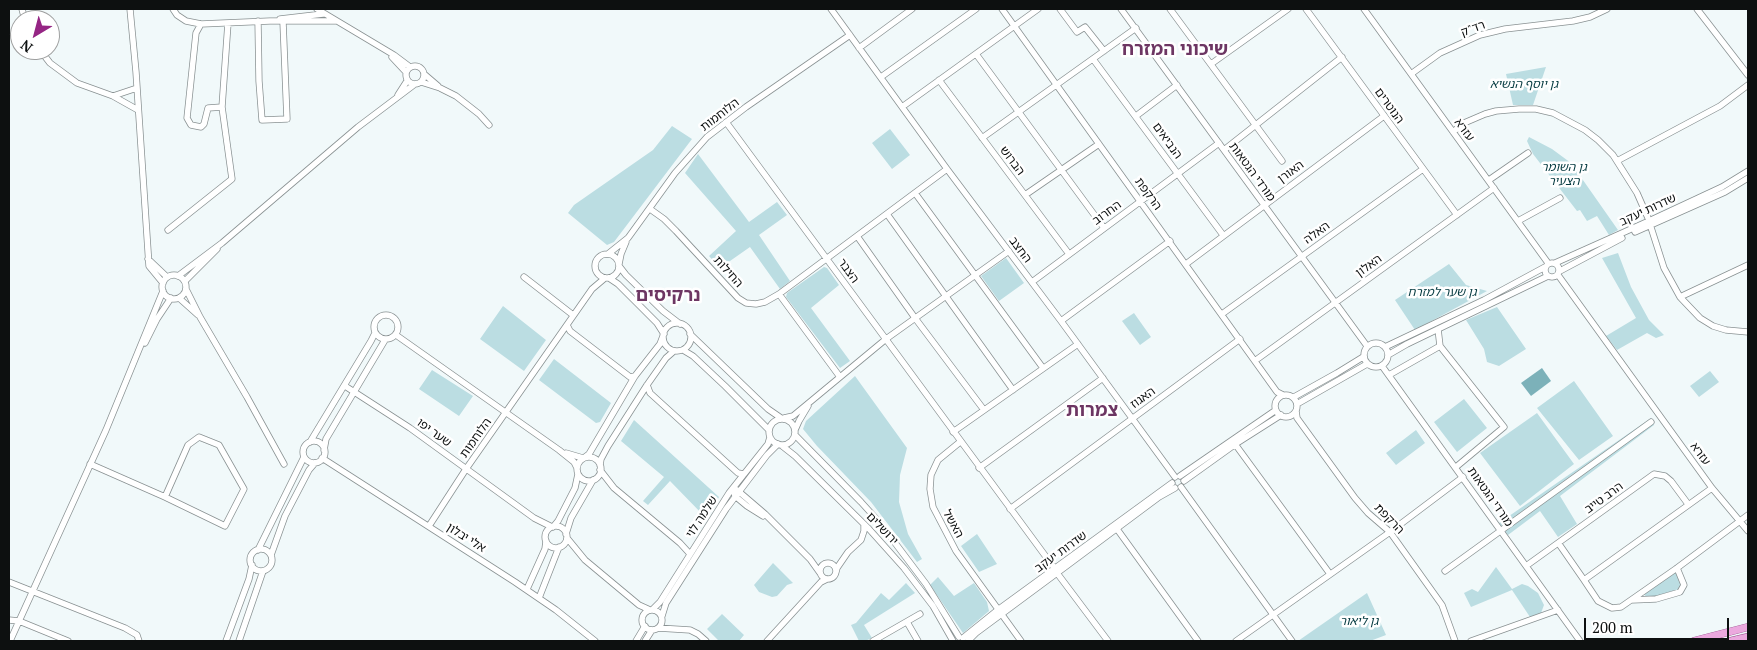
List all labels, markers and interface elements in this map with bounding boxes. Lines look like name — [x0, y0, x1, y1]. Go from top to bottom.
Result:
north arrow — [10, 10, 60, 60]
street label: רד"ק — [1459, 18, 1487, 40]
text: N — [16, 36, 36, 57]
district label: שיכוני המזרח — [1122, 39, 1228, 61]
park label: גן יוסף הנשיא — [1490, 78, 1558, 92]
street label: הנוטרים — [1371, 85, 1407, 127]
street label: הלוחמות — [698, 95, 742, 135]
street label: עזרא — [1451, 116, 1477, 144]
street label: הנביאים — [1149, 120, 1185, 162]
street label: מורדי הגטאות — [1226, 140, 1278, 204]
street label: הברוש — [996, 144, 1028, 178]
street label: האורן — [1275, 158, 1307, 186]
park label: גן השומר הצעיר — [1541, 161, 1587, 189]
street label: הרקפת — [1131, 175, 1165, 213]
street label: שדרות יעקב — [1617, 191, 1679, 229]
street label: החרוב — [1090, 198, 1124, 228]
street label: האלה — [1301, 219, 1333, 247]
street label: החצב — [1006, 234, 1034, 266]
street label: האלון — [1353, 252, 1385, 280]
street label: החילות — [710, 253, 746, 291]
street label: הצבר — [834, 256, 862, 286]
district label: נרקיסים — [636, 285, 700, 307]
park label: גן שער למזרח — [1408, 286, 1476, 300]
street label: האגוז — [1128, 384, 1158, 412]
district label: צמרות — [1066, 400, 1118, 422]
street label: הלוחמות — [457, 415, 495, 461]
street label: שער יפו — [414, 416, 454, 450]
street label: עזרא — [1687, 440, 1713, 468]
street label: מורדי הגטאות — [1464, 464, 1516, 530]
street label: הרב טייב — [1582, 479, 1626, 517]
street label: שלמה לוי — [683, 493, 721, 541]
street label: הרקפת — [1371, 501, 1407, 537]
street label: האשל — [939, 507, 967, 541]
street label: ירושלים — [863, 510, 901, 548]
street label: אלי יבלון — [444, 520, 488, 556]
street label: שדרות יעקב — [1032, 528, 1090, 576]
scale bar — [1587, 608, 1732, 640]
park label: גן ליאור — [1340, 615, 1378, 629]
text: 200 m — [1592, 617, 1633, 637]

